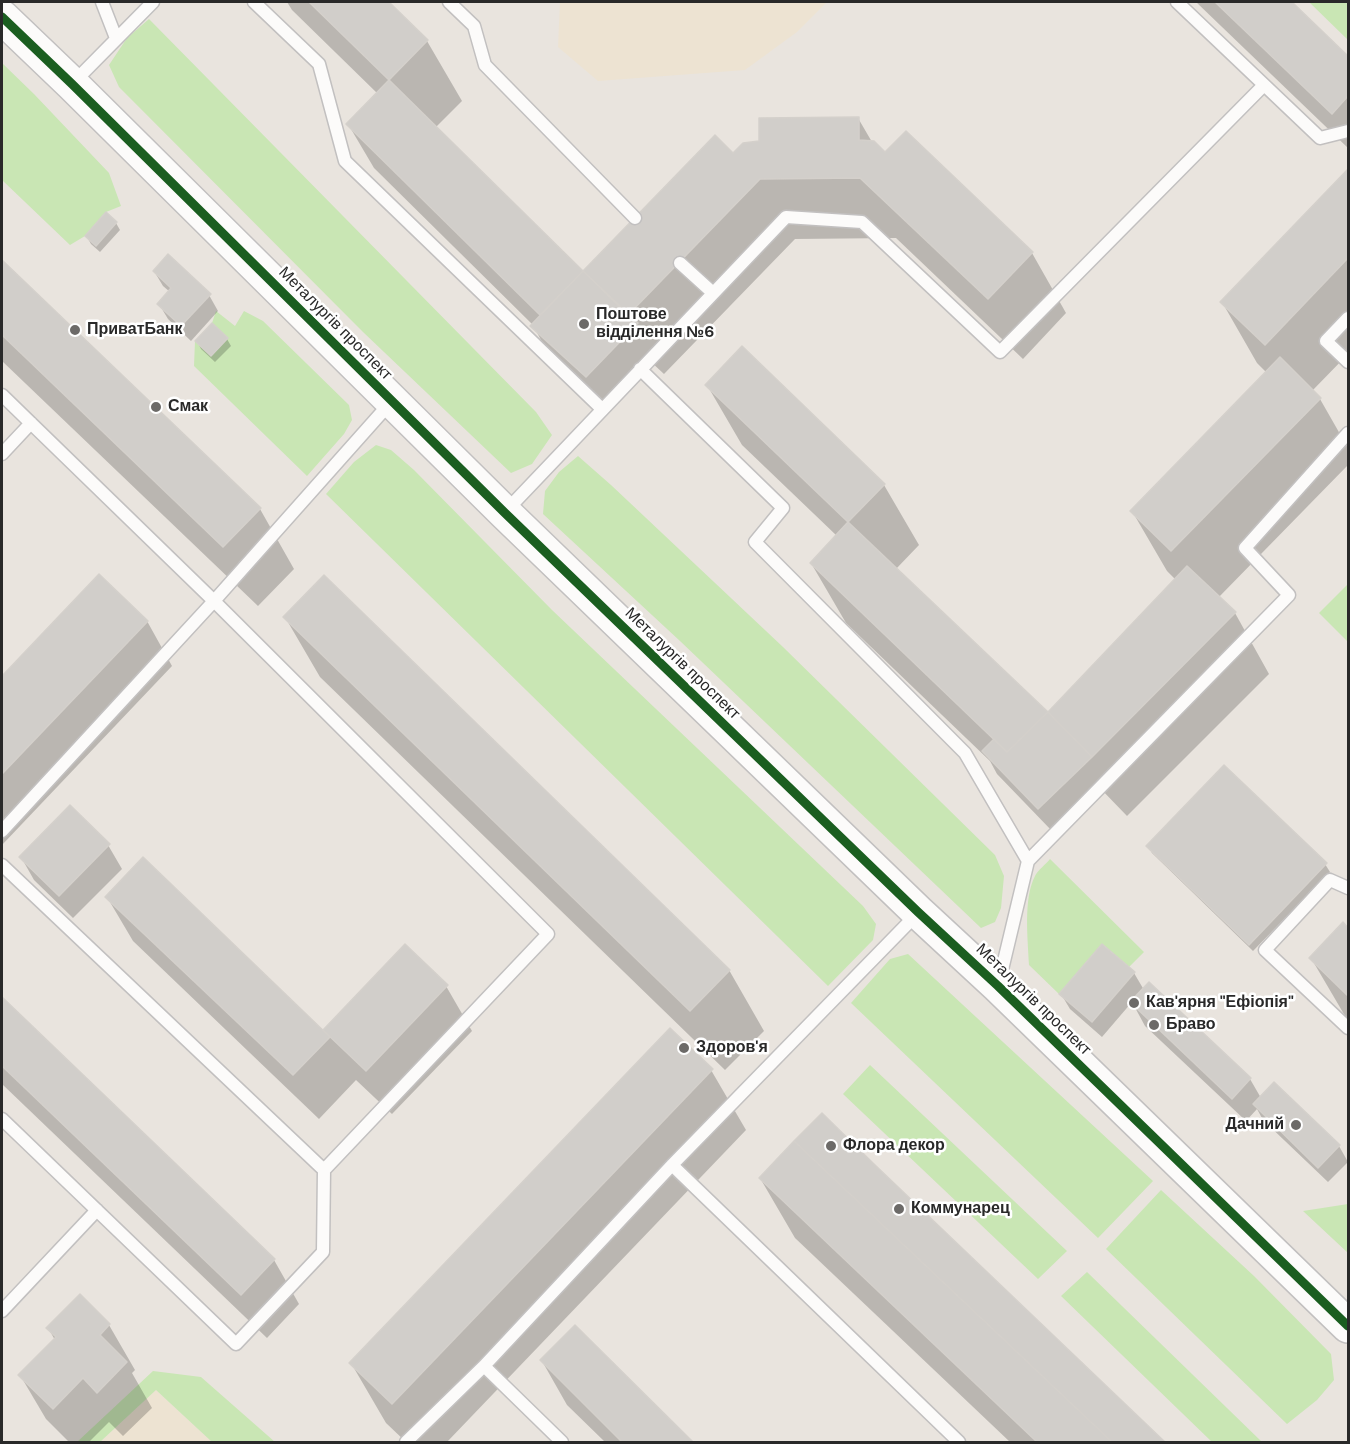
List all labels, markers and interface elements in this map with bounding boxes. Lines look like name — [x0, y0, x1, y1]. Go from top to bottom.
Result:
street label: Металургів проспект — [274, 263, 396, 385]
place label: Поштове відділення №6 — [596, 305, 714, 343]
marker: Поштове відділення №6 — [577, 317, 591, 331]
place label: ПриватБанк — [87, 320, 183, 340]
marker: ПриватБанк — [68, 323, 82, 337]
place label: Смак — [168, 397, 208, 417]
marker: Смак — [149, 400, 163, 414]
street label: Металургів проспект — [620, 604, 744, 724]
street label: Металургів проспект — [971, 940, 1095, 1060]
place label: Кав'ярня "Ефіопія" — [1146, 993, 1294, 1013]
marker: Кав'ярня "Ефіопія" — [1127, 996, 1141, 1010]
place label: Браво — [1166, 1015, 1216, 1035]
marker: Браво — [1147, 1018, 1161, 1032]
place label: Здоров'я — [696, 1038, 768, 1058]
marker: Здоров'я — [677, 1041, 691, 1055]
place label: Дачний — [1225, 1115, 1284, 1135]
marker: Дачний — [1289, 1118, 1303, 1132]
place label: Флора декор — [843, 1136, 945, 1156]
marker: Флора декор — [824, 1139, 838, 1153]
place label: Коммунарец — [911, 1199, 1010, 1219]
marker: Коммунарец — [892, 1202, 906, 1216]

